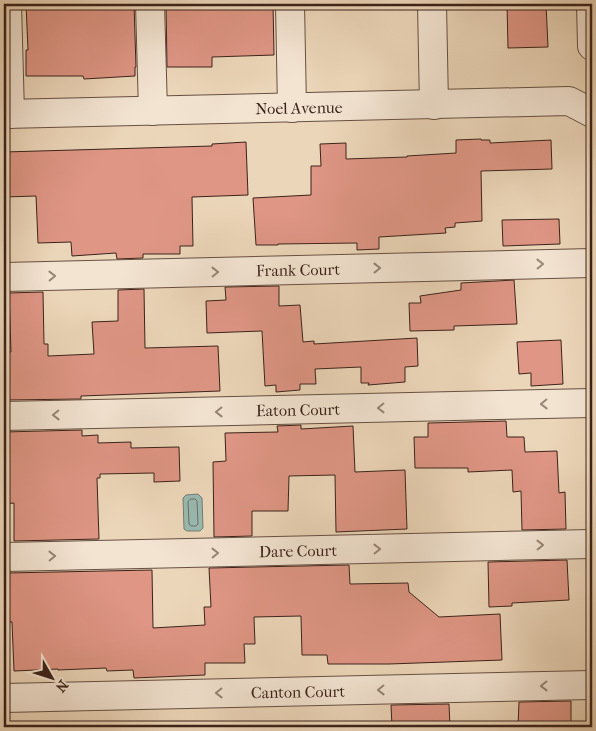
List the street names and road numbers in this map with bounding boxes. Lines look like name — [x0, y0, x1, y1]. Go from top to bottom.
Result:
street label: Noel Avenue — [255, 98, 343, 118]
street label: Frank Court — [256, 260, 341, 280]
street label: Eaton Court — [256, 400, 340, 420]
street label: Dare Court — [259, 541, 337, 561]
street label: Canton Court — [251, 682, 346, 702]

